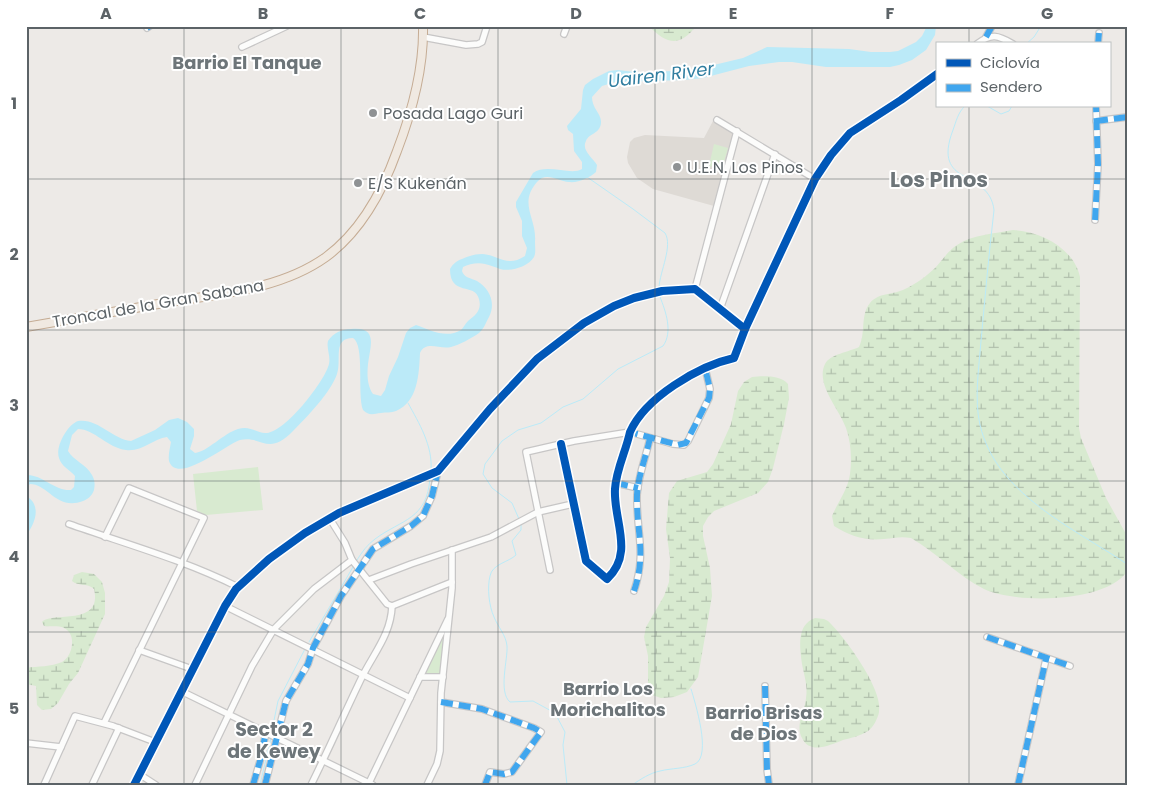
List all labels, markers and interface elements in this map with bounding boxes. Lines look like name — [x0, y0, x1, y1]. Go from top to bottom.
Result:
text: A — [100, 2, 112, 25]
text: B — [258, 2, 268, 25]
text: C — [414, 2, 426, 25]
text: D — [570, 2, 582, 25]
text: E — [729, 2, 737, 25]
text: F — [886, 2, 895, 25]
text: G — [1041, 2, 1053, 25]
legend — [936, 42, 1110, 108]
district label: Barrio El Tanque — [172, 50, 322, 75]
text: Ciclovía — [980, 52, 1040, 73]
water label: Uairen River — [606, 55, 717, 93]
text: Sendero — [980, 76, 1042, 97]
text: 1 — [11, 92, 17, 115]
place label: Posada Lago Guri — [383, 102, 523, 125]
marker: Posada Lago Guri — [367, 107, 379, 119]
place label: U.E.N. Los Pinos — [687, 156, 803, 179]
marker: U.E.N. Los Pinos — [671, 161, 683, 173]
district label: Los Pinos — [890, 165, 988, 194]
place label: E/S Kukenán — [368, 172, 467, 195]
marker: E/S Kukenán — [352, 177, 364, 189]
text: 2 — [9, 243, 19, 266]
street label: Troncal de la Gran Sabana — [50, 274, 266, 333]
text: 3 — [9, 394, 19, 417]
text: 4 — [9, 545, 20, 568]
district label: Barrio Los Morichalitos — [550, 676, 666, 722]
text: 5 — [9, 697, 19, 720]
district label: Barrio Brisas de Dios — [705, 700, 823, 746]
district label: Sector 2 de Kewey — [227, 716, 322, 765]

